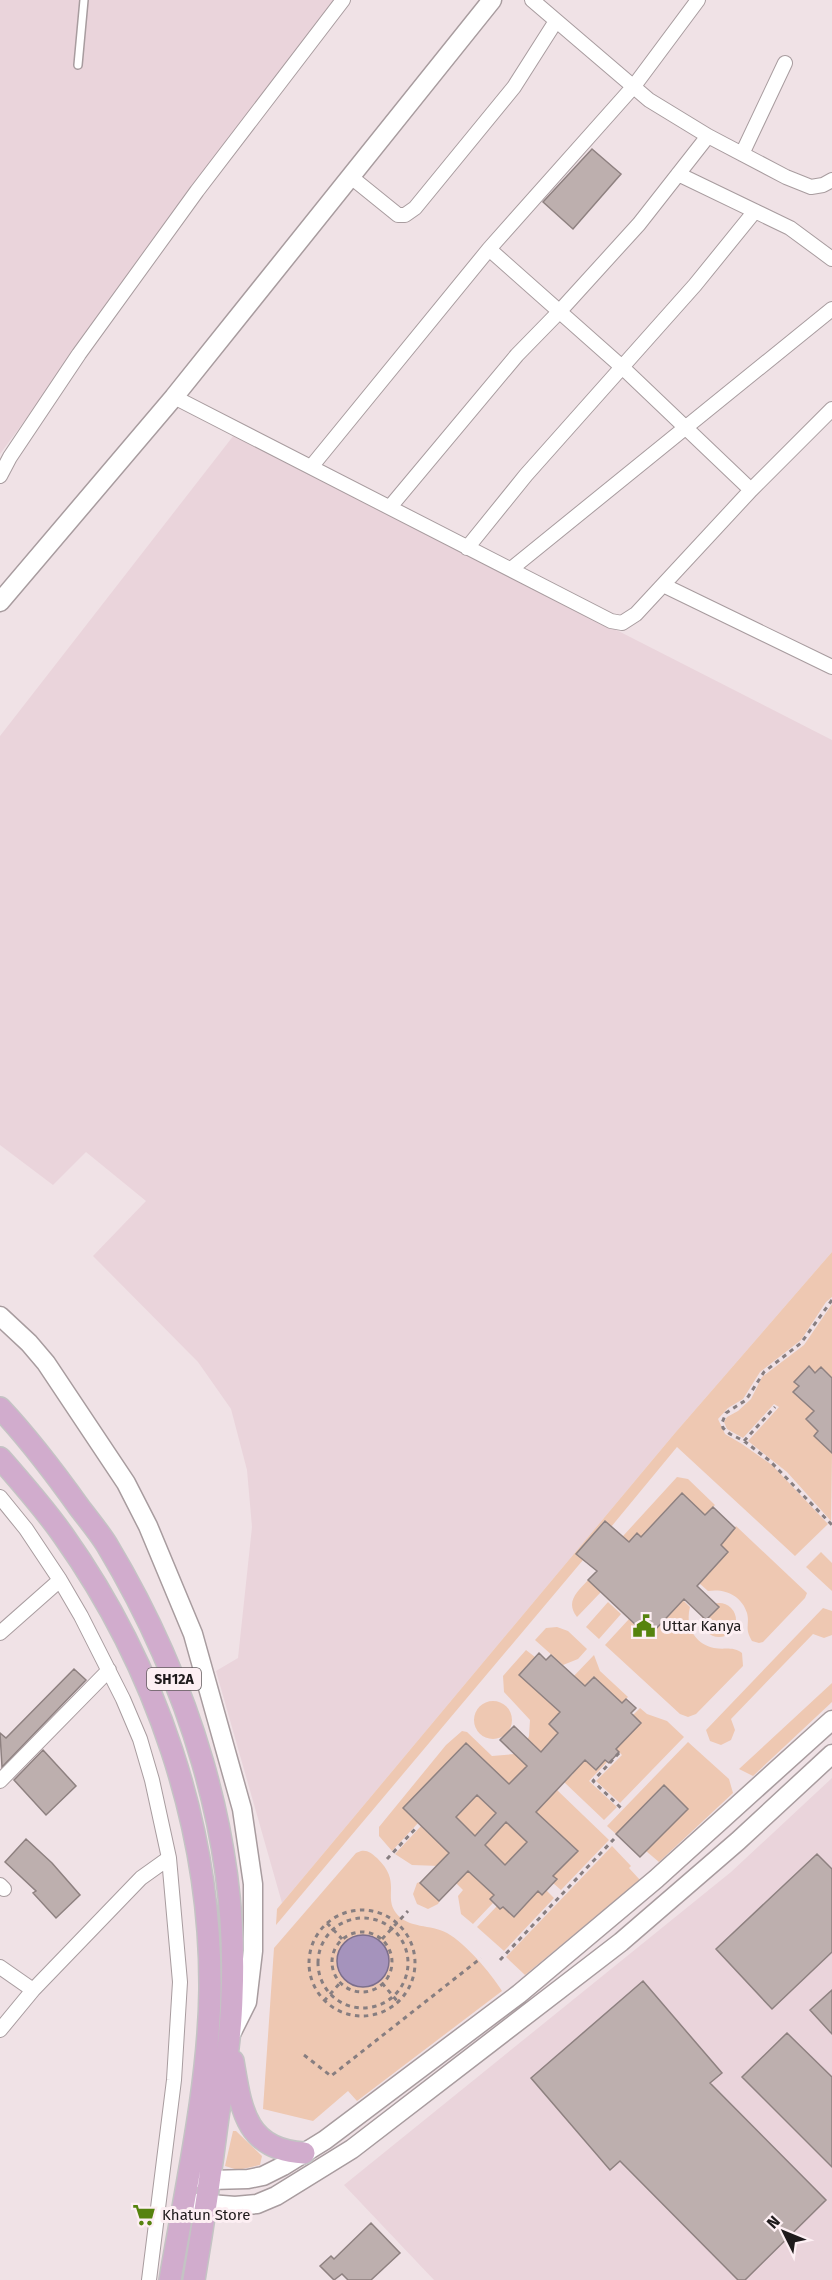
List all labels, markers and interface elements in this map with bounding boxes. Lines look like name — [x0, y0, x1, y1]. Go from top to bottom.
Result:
public building icon: Uttar Kanya — [631, 1613, 657, 1639]
place label: Uttar Kanya — [662, 1617, 741, 1635]
road number: SH12A — [147, 1668, 201, 1690]
supermarket icon: Khatun Store — [131, 2202, 157, 2228]
north arrow — [754, 2202, 814, 2262]
place label: Khatun Store — [162, 2206, 250, 2224]
text: N — [763, 2212, 784, 2232]

